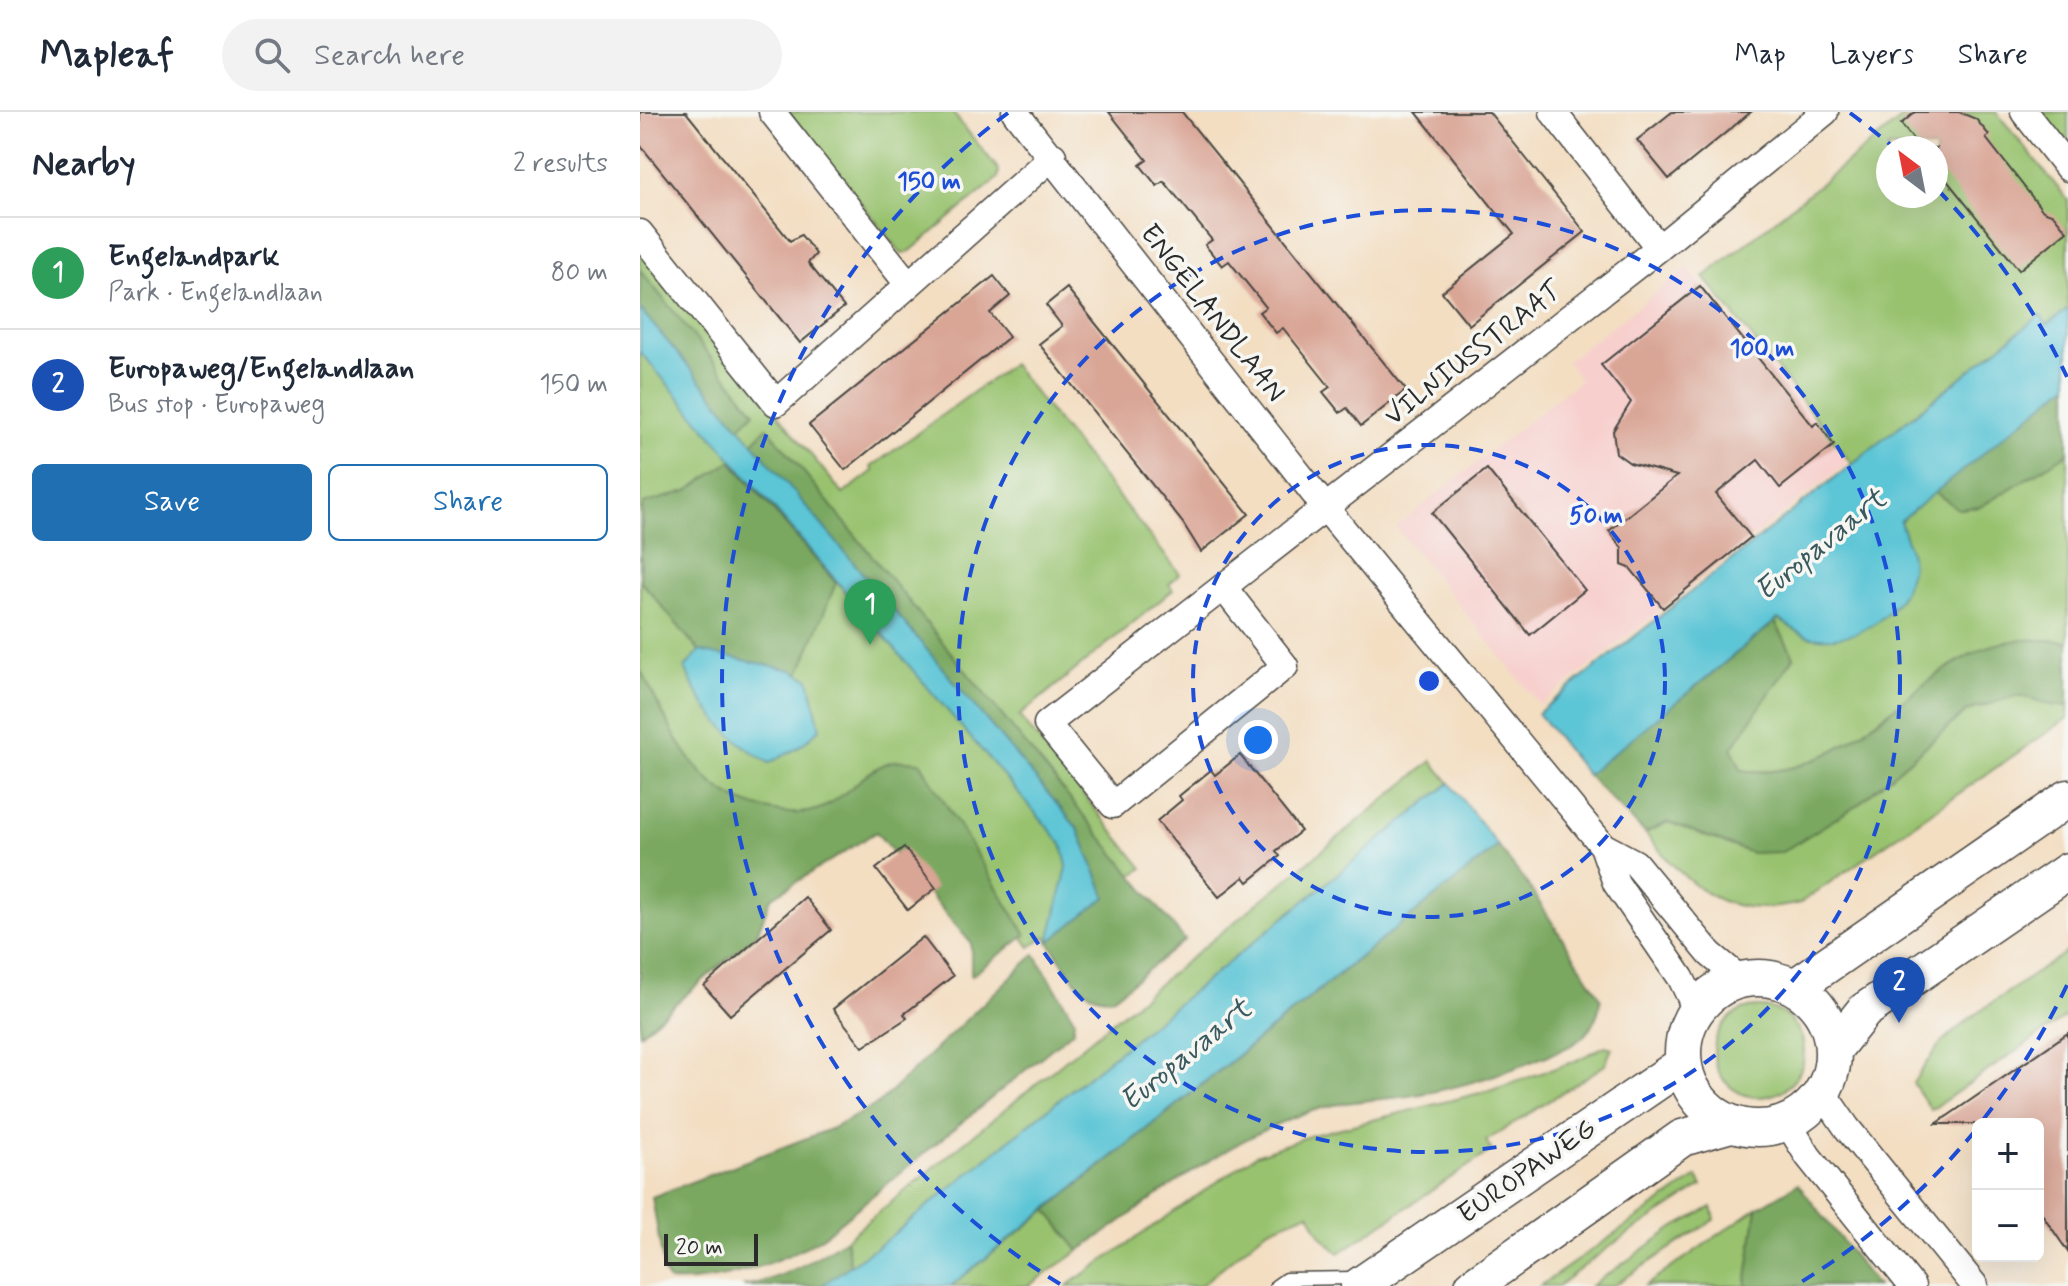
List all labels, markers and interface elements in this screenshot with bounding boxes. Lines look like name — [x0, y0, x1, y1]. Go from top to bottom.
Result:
search box — [222, 19, 782, 91]
text: Mapleaf — [40, 31, 174, 80]
icon: search — [250, 33, 294, 77]
text: Search here — [314, 36, 465, 75]
text: Map — [1735, 37, 1786, 74]
text: Layers — [1830, 37, 1914, 74]
text: Share — [1958, 37, 2028, 74]
north arrow — [1876, 136, 1948, 208]
text: Nearby — [32, 142, 136, 187]
text: 2 results — [513, 147, 608, 181]
text: 150 m — [897, 167, 961, 198]
street label: ENGELANDLAAN — [1131, 217, 1293, 410]
text: Engelandpark — [108, 237, 279, 276]
text: 1 — [52, 256, 64, 290]
text: 80 m — [551, 256, 608, 290]
street label: VILNIUSSTRAAT — [1377, 272, 1571, 435]
text: Park · Engelandlaan — [108, 276, 323, 310]
text: 100 m — [1730, 334, 1794, 365]
text: Europaweg/Engelandlaan — [108, 349, 414, 388]
text: 2 — [52, 368, 64, 402]
text: 150 m — [539, 368, 608, 402]
text: Bus stop · Europaweg — [108, 388, 325, 422]
button: Save — [32, 464, 312, 541]
button: Share — [328, 464, 608, 541]
water label: Europavaart — [1747, 479, 1896, 610]
text: 50 m — [1569, 501, 1623, 532]
pin: 1 — [844, 579, 896, 645]
centre of rings — [1415, 667, 1443, 695]
your location — [1238, 720, 1278, 760]
pin: 2 — [1873, 957, 1925, 1023]
water label: Europavaart — [1112, 989, 1261, 1120]
street label: EUROPAWEG — [1451, 1111, 1604, 1233]
map controls — [1972, 1118, 2044, 1262]
button: + — [1972, 1118, 2044, 1190]
button: − — [1972, 1190, 2044, 1262]
scale bar — [664, 1230, 758, 1266]
text: 20 m — [676, 1234, 723, 1262]

